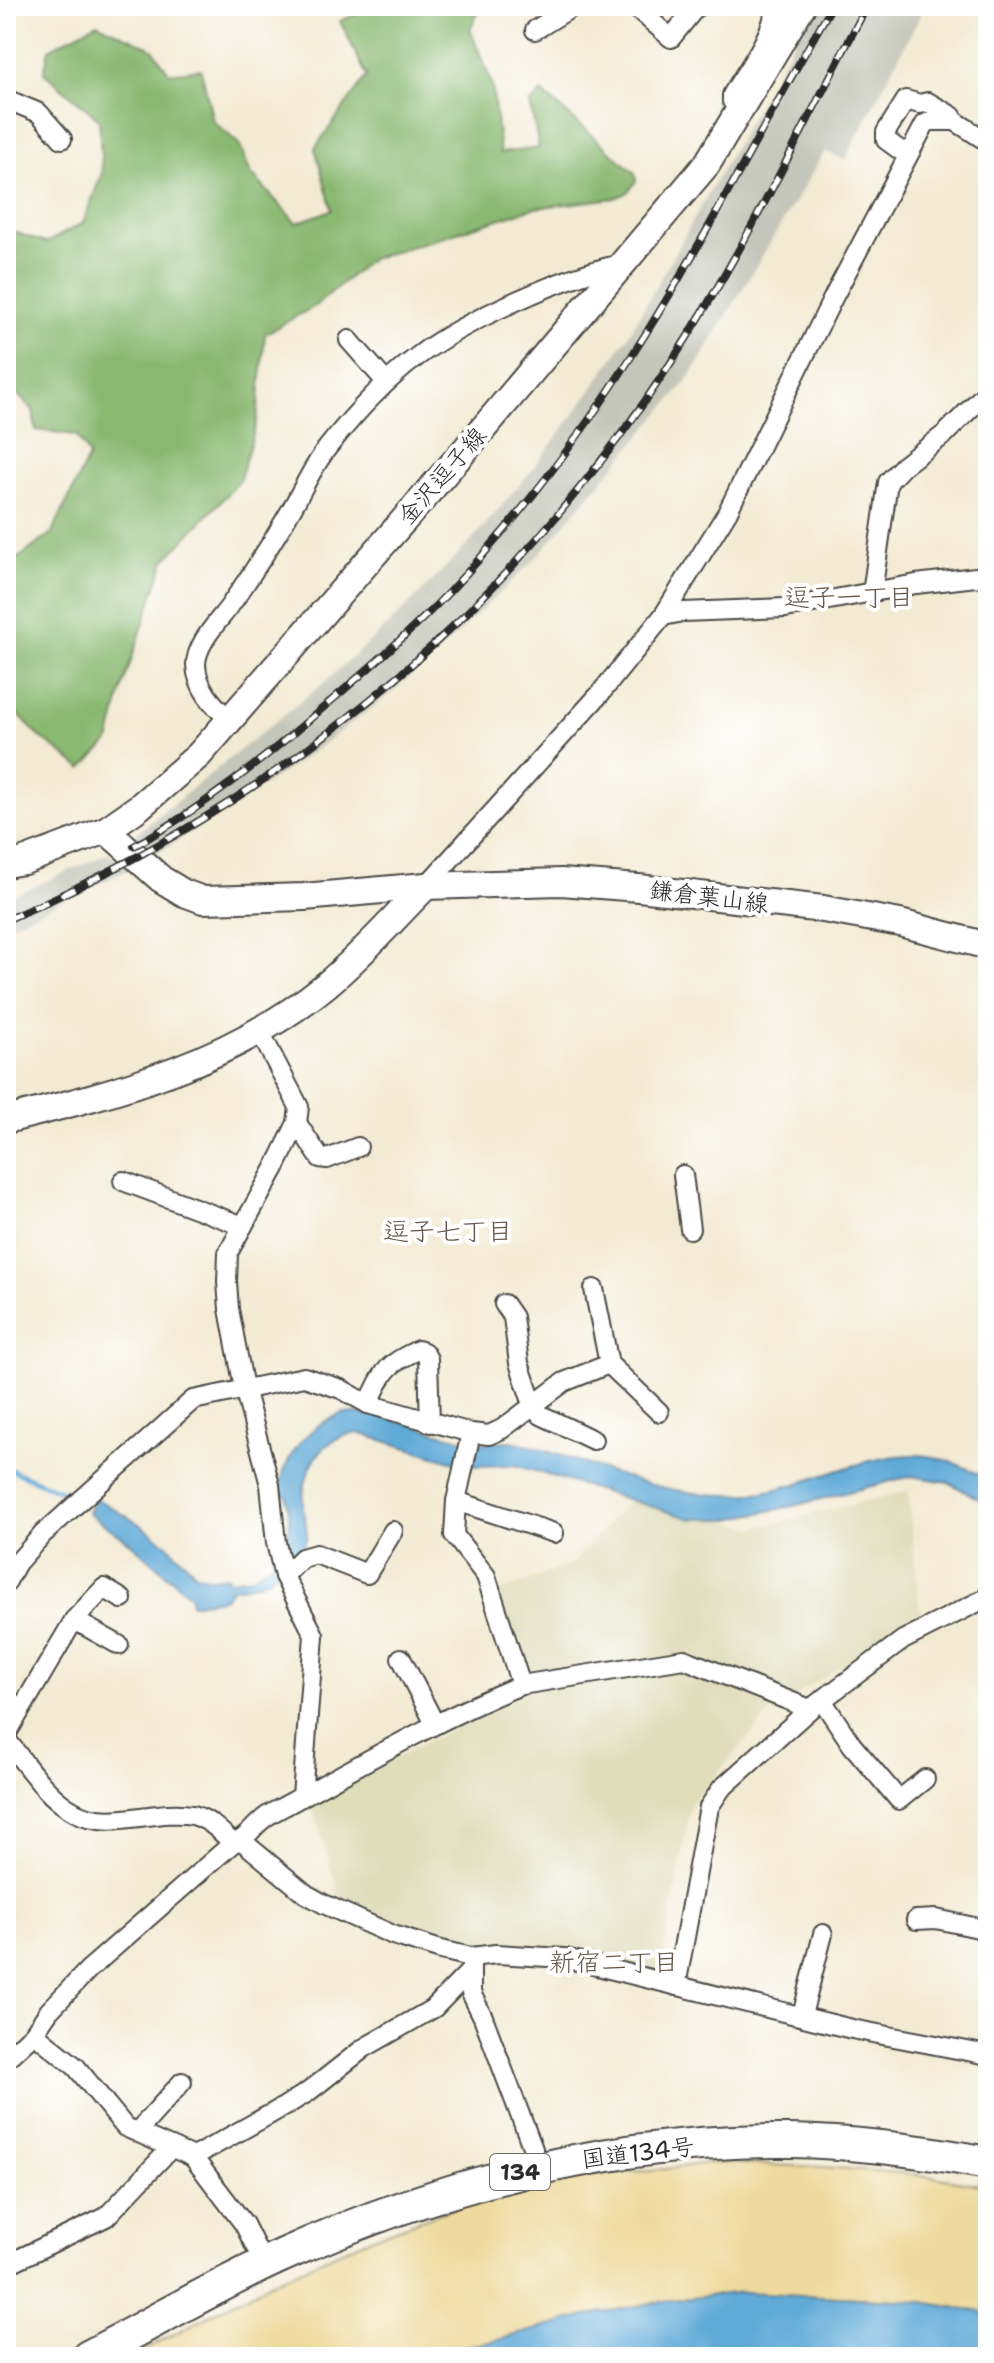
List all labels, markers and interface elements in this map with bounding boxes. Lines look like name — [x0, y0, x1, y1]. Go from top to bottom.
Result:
street label: 金沢逗子線 — [391, 420, 493, 532]
district label: 逗子一丁目 — [784, 579, 914, 614]
street label: 鎌倉葉山線 — [647, 874, 771, 920]
district label: 逗子七丁目 — [383, 1213, 513, 1248]
district label: 新宿二丁目 — [549, 1944, 679, 1979]
street label: 国道134号 — [580, 2130, 696, 2176]
road number: 134 — [490, 2154, 550, 2190]

